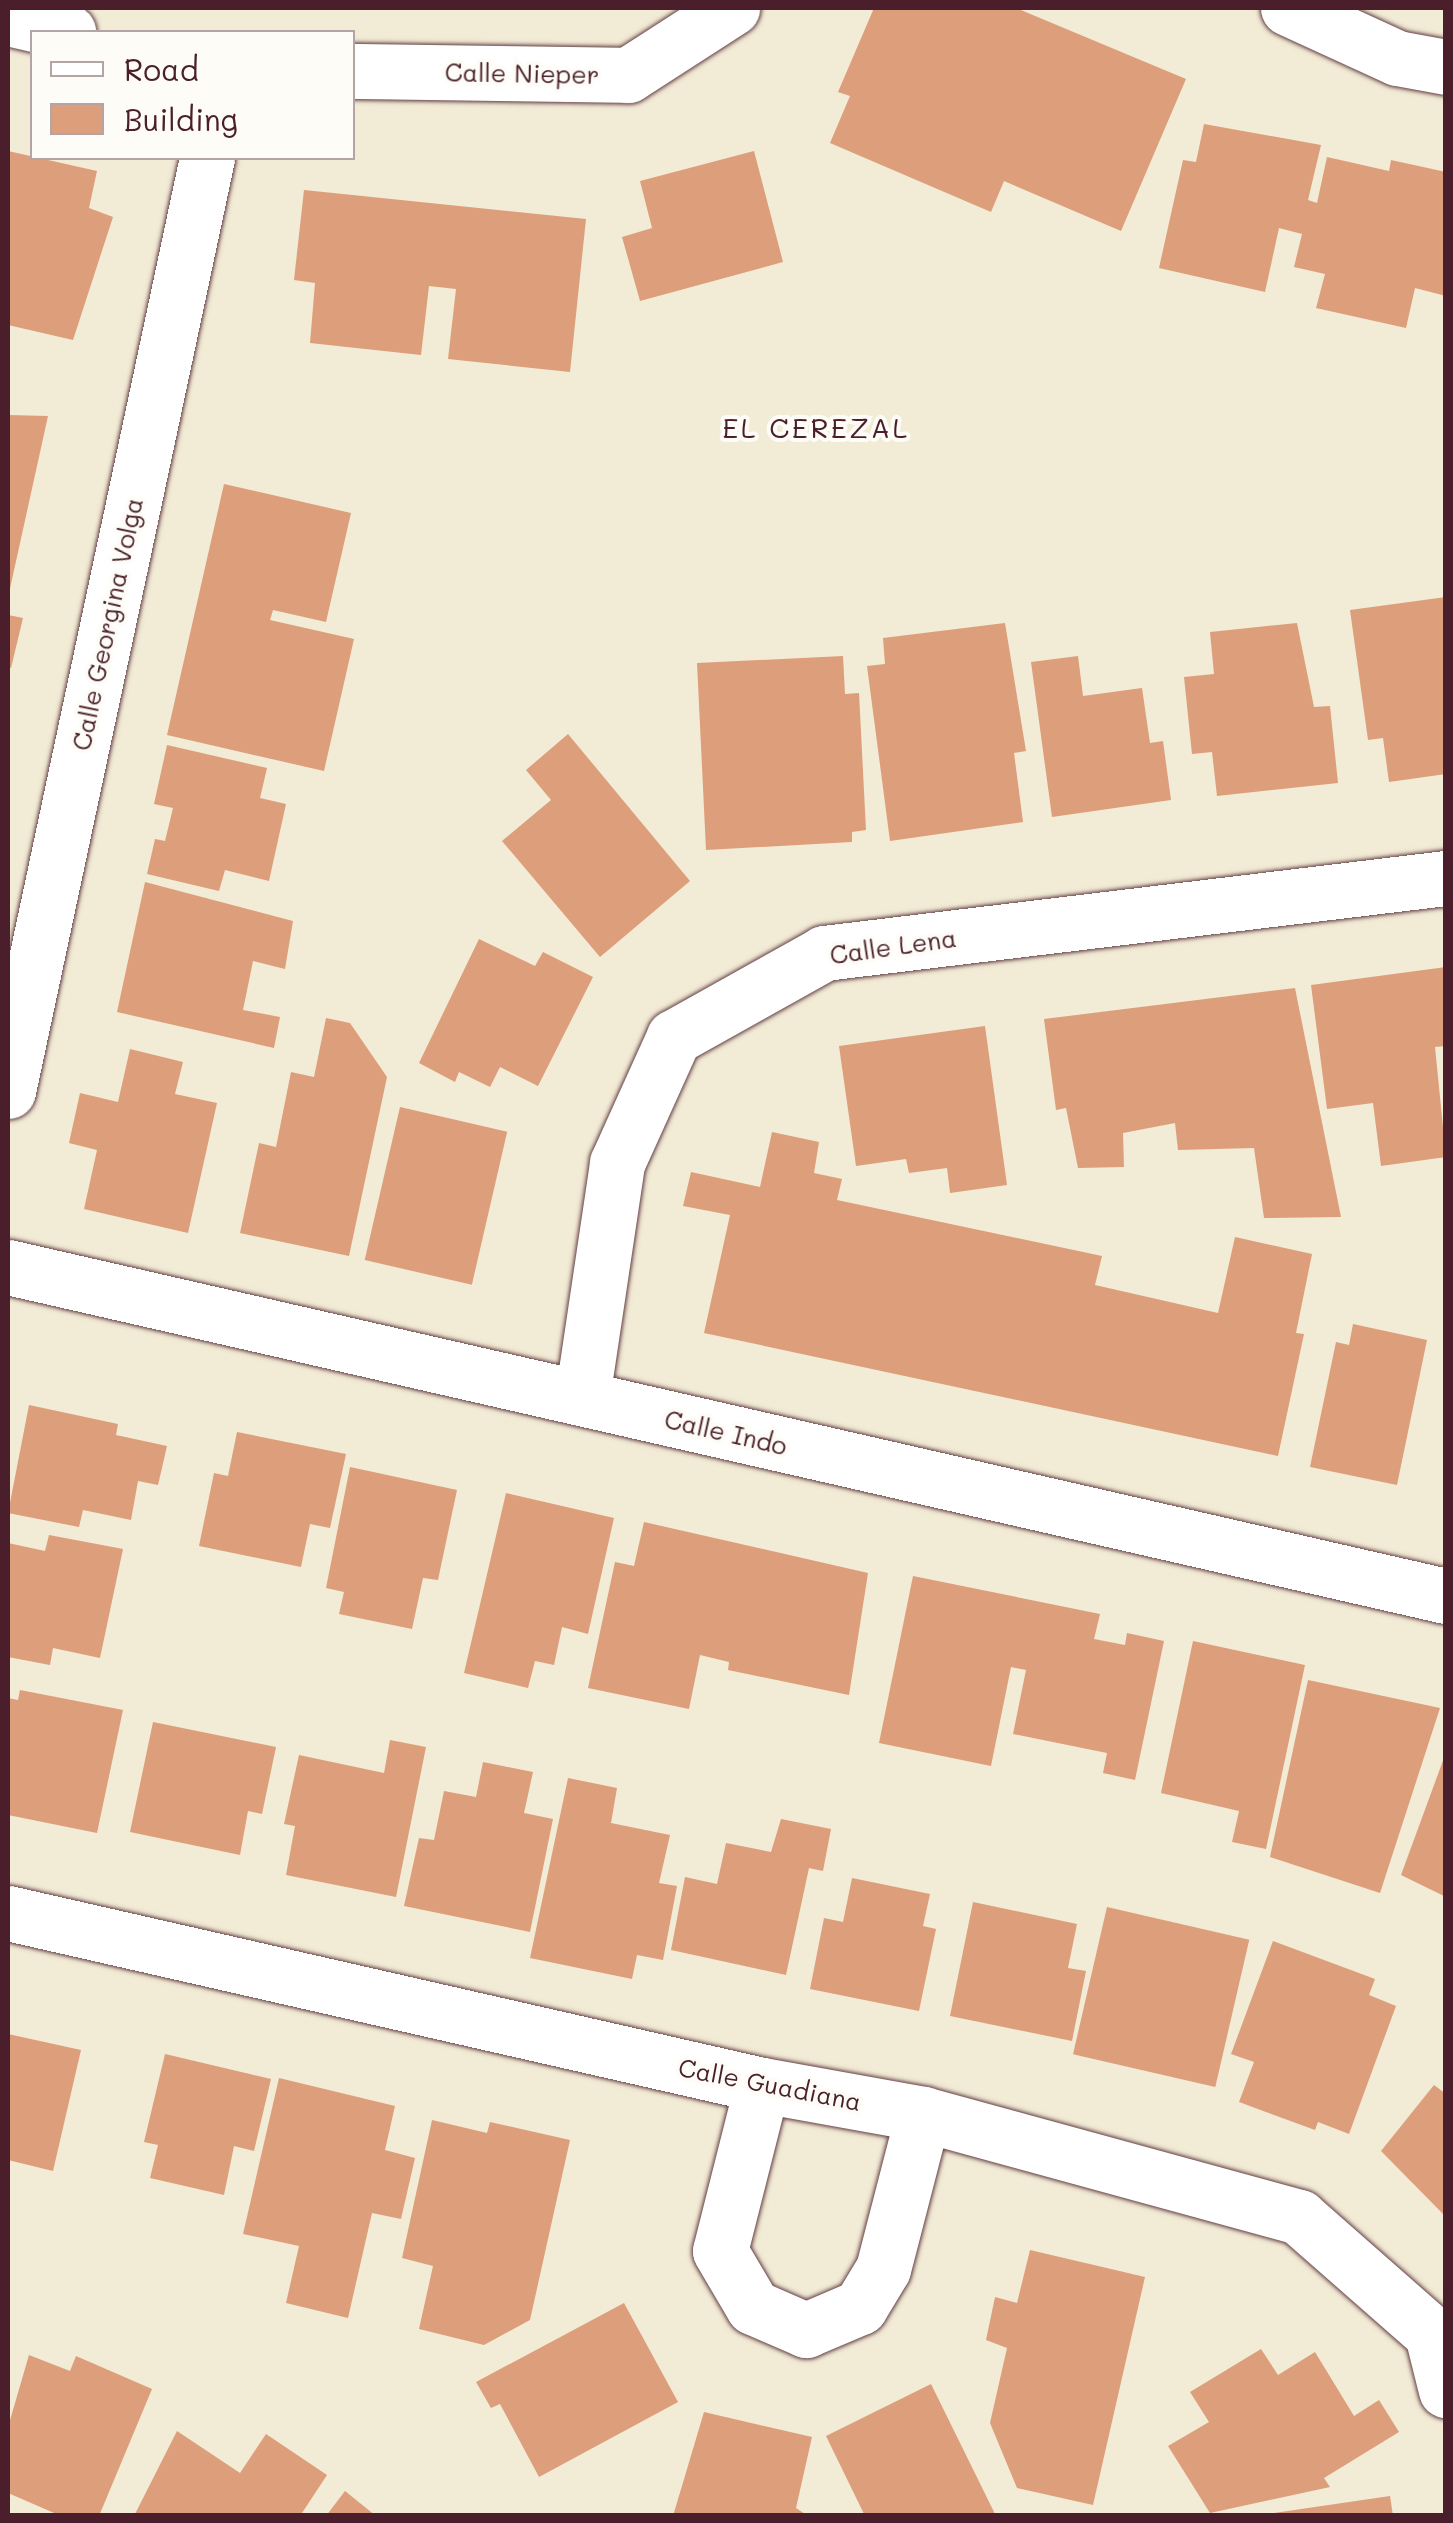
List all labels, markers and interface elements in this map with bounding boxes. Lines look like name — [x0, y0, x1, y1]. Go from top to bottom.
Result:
legend — [30, 30, 355, 160]
text: Road — [124, 49, 199, 89]
street label: Calle Nieper — [445, 57, 599, 89]
text: Building — [124, 99, 238, 139]
district label: EL CEREZAL — [722, 410, 910, 444]
street label: Calle Georgina Volga — [66, 495, 148, 753]
street label: Calle Lena — [828, 922, 958, 970]
street label: Calle Indo — [662, 1403, 790, 1461]
street label: Calle Guadiana — [676, 2052, 864, 2116]

